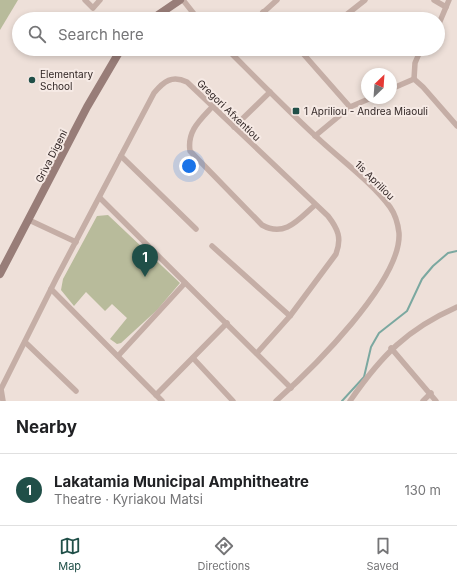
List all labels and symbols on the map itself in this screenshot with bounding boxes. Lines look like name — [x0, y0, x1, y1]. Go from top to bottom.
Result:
place label: Elementary School — [40, 68, 94, 92]
north arrow — [361, 68, 397, 104]
marker: Elementary School — [27, 75, 37, 85]
street label: Gregori Afxentiou — [195, 77, 263, 143]
place label: 1 Apriliou - Andrea Miaouli — [304, 105, 428, 117]
marker: 1 Apriliou - Andrea Miaouli — [291, 106, 301, 116]
street label: Griva Digeni — [33, 128, 69, 184]
your location — [179, 156, 199, 176]
street label: 1is Apriliou — [353, 158, 397, 202]
pin: 1 — [132, 244, 158, 277]

